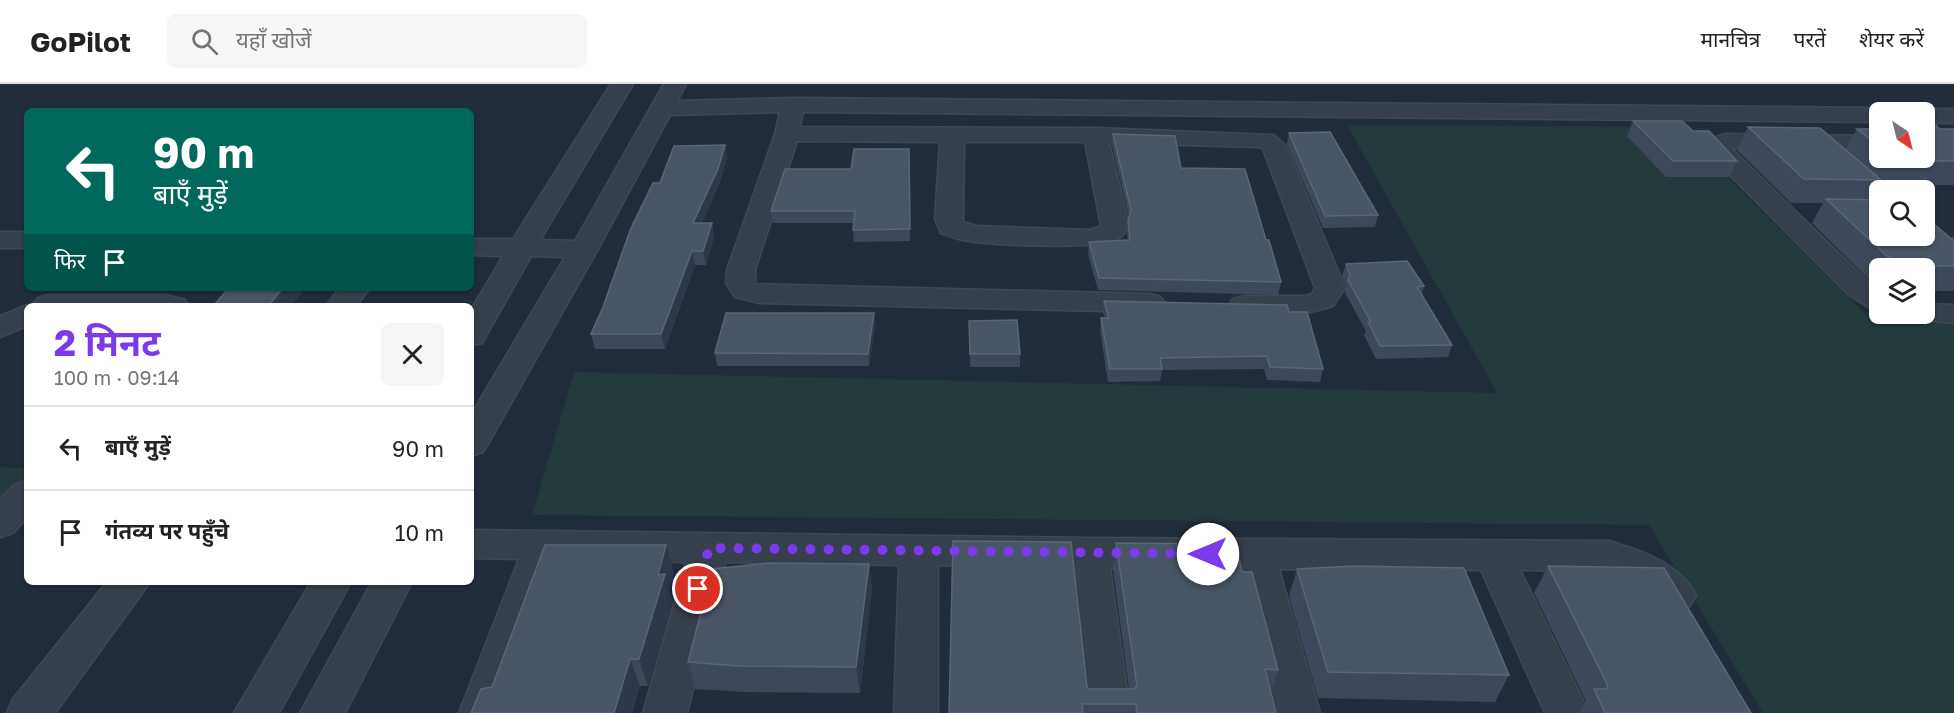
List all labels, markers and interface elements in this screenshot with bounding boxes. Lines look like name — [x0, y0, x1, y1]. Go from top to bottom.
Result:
search box — [167, 14, 587, 68]
text: GoPilot — [30, 25, 131, 58]
icon: search — [188, 25, 221, 58]
text: यहाँ खोजें — [236, 26, 312, 53]
text: मानचित्र — [1700, 26, 1760, 52]
text: परतें — [1793, 26, 1826, 52]
text: शेयर करें — [1859, 26, 1924, 52]
north arrow — [1869, 102, 1935, 168]
map controls — [1869, 102, 1935, 324]
text: 90 m — [153, 127, 254, 177]
icon: left — [54, 132, 132, 210]
text: बाएँ मुड़ें — [153, 178, 228, 210]
button: search — [1869, 180, 1935, 246]
icon: arrive — [98, 246, 131, 279]
text: फिर — [54, 247, 86, 274]
button: layers — [1869, 258, 1935, 324]
text: 2 मिनट — [54, 321, 161, 364]
button: close — [381, 323, 444, 386]
text: 100 m · 09:14 — [54, 365, 180, 389]
icon: left — [54, 432, 87, 465]
text: बाएँ मुड़ें — [105, 433, 171, 460]
text: 90 m — [392, 435, 444, 462]
icon: arrive — [54, 516, 87, 549]
text: गंतव्य पर पहुँचे — [105, 517, 229, 544]
text: 10 m — [395, 519, 444, 546]
position arrow — [1176, 522, 1240, 586]
pin — [672, 563, 723, 614]
icon: arrive — [681, 572, 714, 605]

